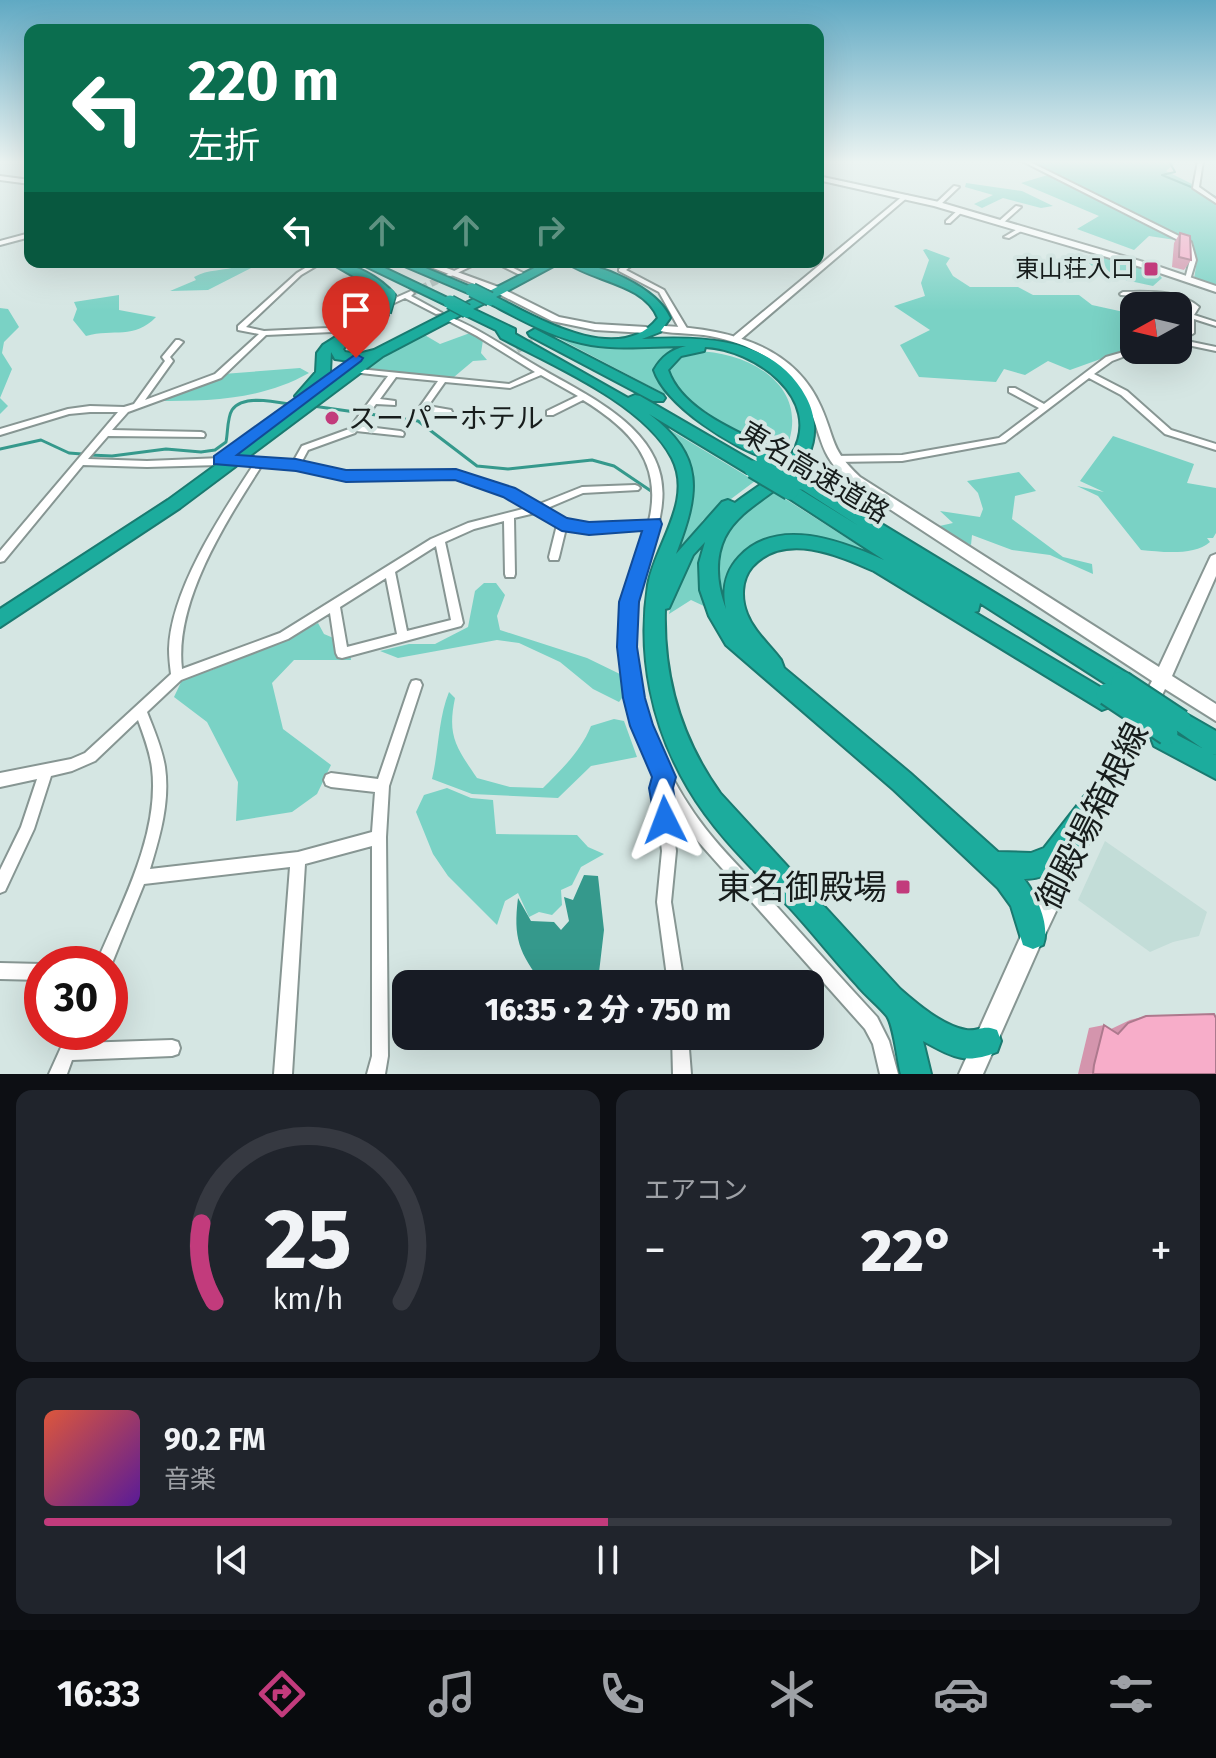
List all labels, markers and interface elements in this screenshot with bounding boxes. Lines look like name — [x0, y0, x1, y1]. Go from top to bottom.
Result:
text: 220 m — [188, 48, 339, 115]
icon: left — [56, 56, 160, 160]
text: 左折 — [188, 124, 260, 168]
icon: left — [276, 208, 320, 252]
icon: ahead — [360, 208, 404, 252]
icon: ahead — [444, 208, 488, 252]
icon: right — [528, 208, 572, 252]
place label: 東山荘入口 — [1015, 255, 1135, 283]
marker: 東山荘入口 — [1142, 260, 1160, 278]
pin — [322, 276, 390, 358]
icon: arrive — [334, 288, 378, 332]
north arrow — [1120, 292, 1192, 364]
map controls — [1120, 292, 1192, 364]
place label: スーパーホテル — [348, 402, 544, 435]
marker: スーパーホテル — [323, 409, 341, 427]
street label: 東名高速道路 — [734, 415, 895, 530]
street label: 御殿場箱根線 — [1028, 716, 1157, 916]
position arrow — [623, 778, 707, 862]
place label: 東名御殿場 — [717, 867, 887, 908]
marker: 東名御殿場 — [894, 878, 912, 896]
speed limit sign: 30 — [24, 946, 128, 1050]
text: 16:35 · 2 分 · 750 m — [485, 992, 731, 1028]
text: エアコン — [644, 1175, 748, 1206]
text: 25 — [264, 1190, 352, 1290]
text: 22° — [861, 1215, 955, 1287]
text: − — [644, 1224, 666, 1277]
text: + — [1150, 1224, 1172, 1277]
text: km/h — [273, 1282, 343, 1317]
text: 90.2 FM — [164, 1422, 266, 1458]
text: 音楽 — [164, 1464, 216, 1495]
icon: previous — [210, 1538, 254, 1582]
icon: pause — [586, 1538, 630, 1582]
icon: next — [962, 1538, 1006, 1582]
icon: directions — [254, 1666, 310, 1722]
icon: music — [424, 1666, 480, 1722]
icon: phone — [594, 1666, 650, 1722]
icon: climate — [764, 1666, 820, 1722]
icon: car — [933, 1666, 989, 1722]
icon: filters — [1103, 1666, 1159, 1722]
text: 16:33 — [57, 1672, 141, 1716]

